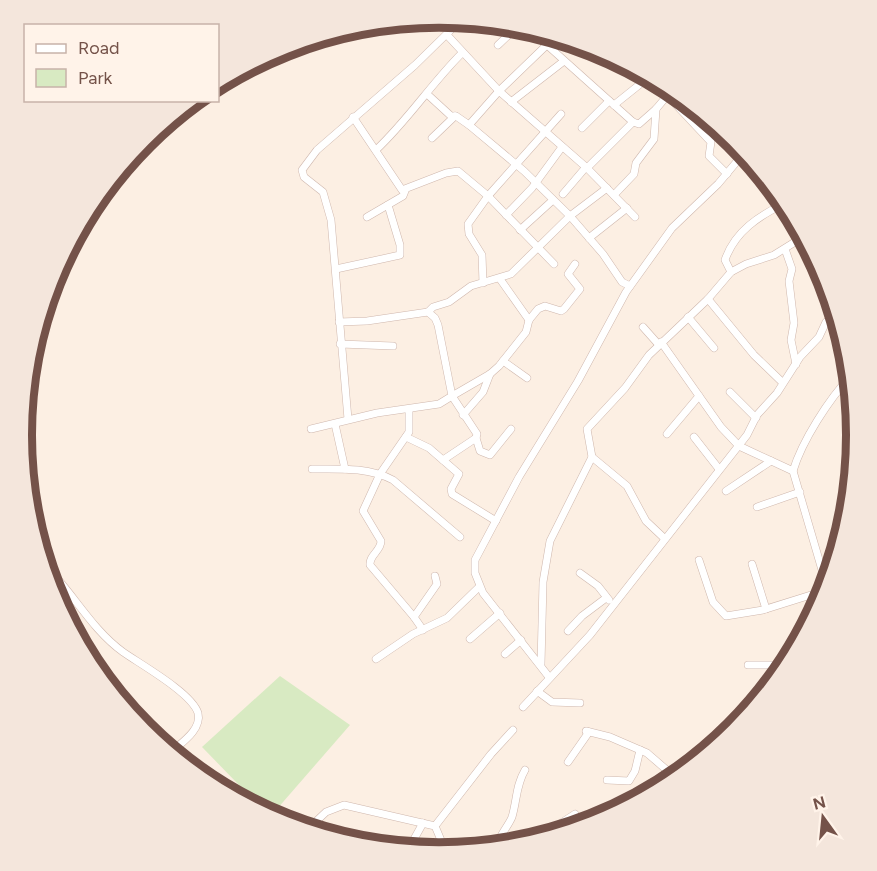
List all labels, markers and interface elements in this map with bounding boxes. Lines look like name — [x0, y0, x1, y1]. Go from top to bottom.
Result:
legend — [24, 24, 219, 102]
text: Road — [78, 37, 119, 59]
text: Park — [78, 67, 113, 89]
north arrow — [793, 787, 853, 847]
text: N — [811, 792, 828, 814]

